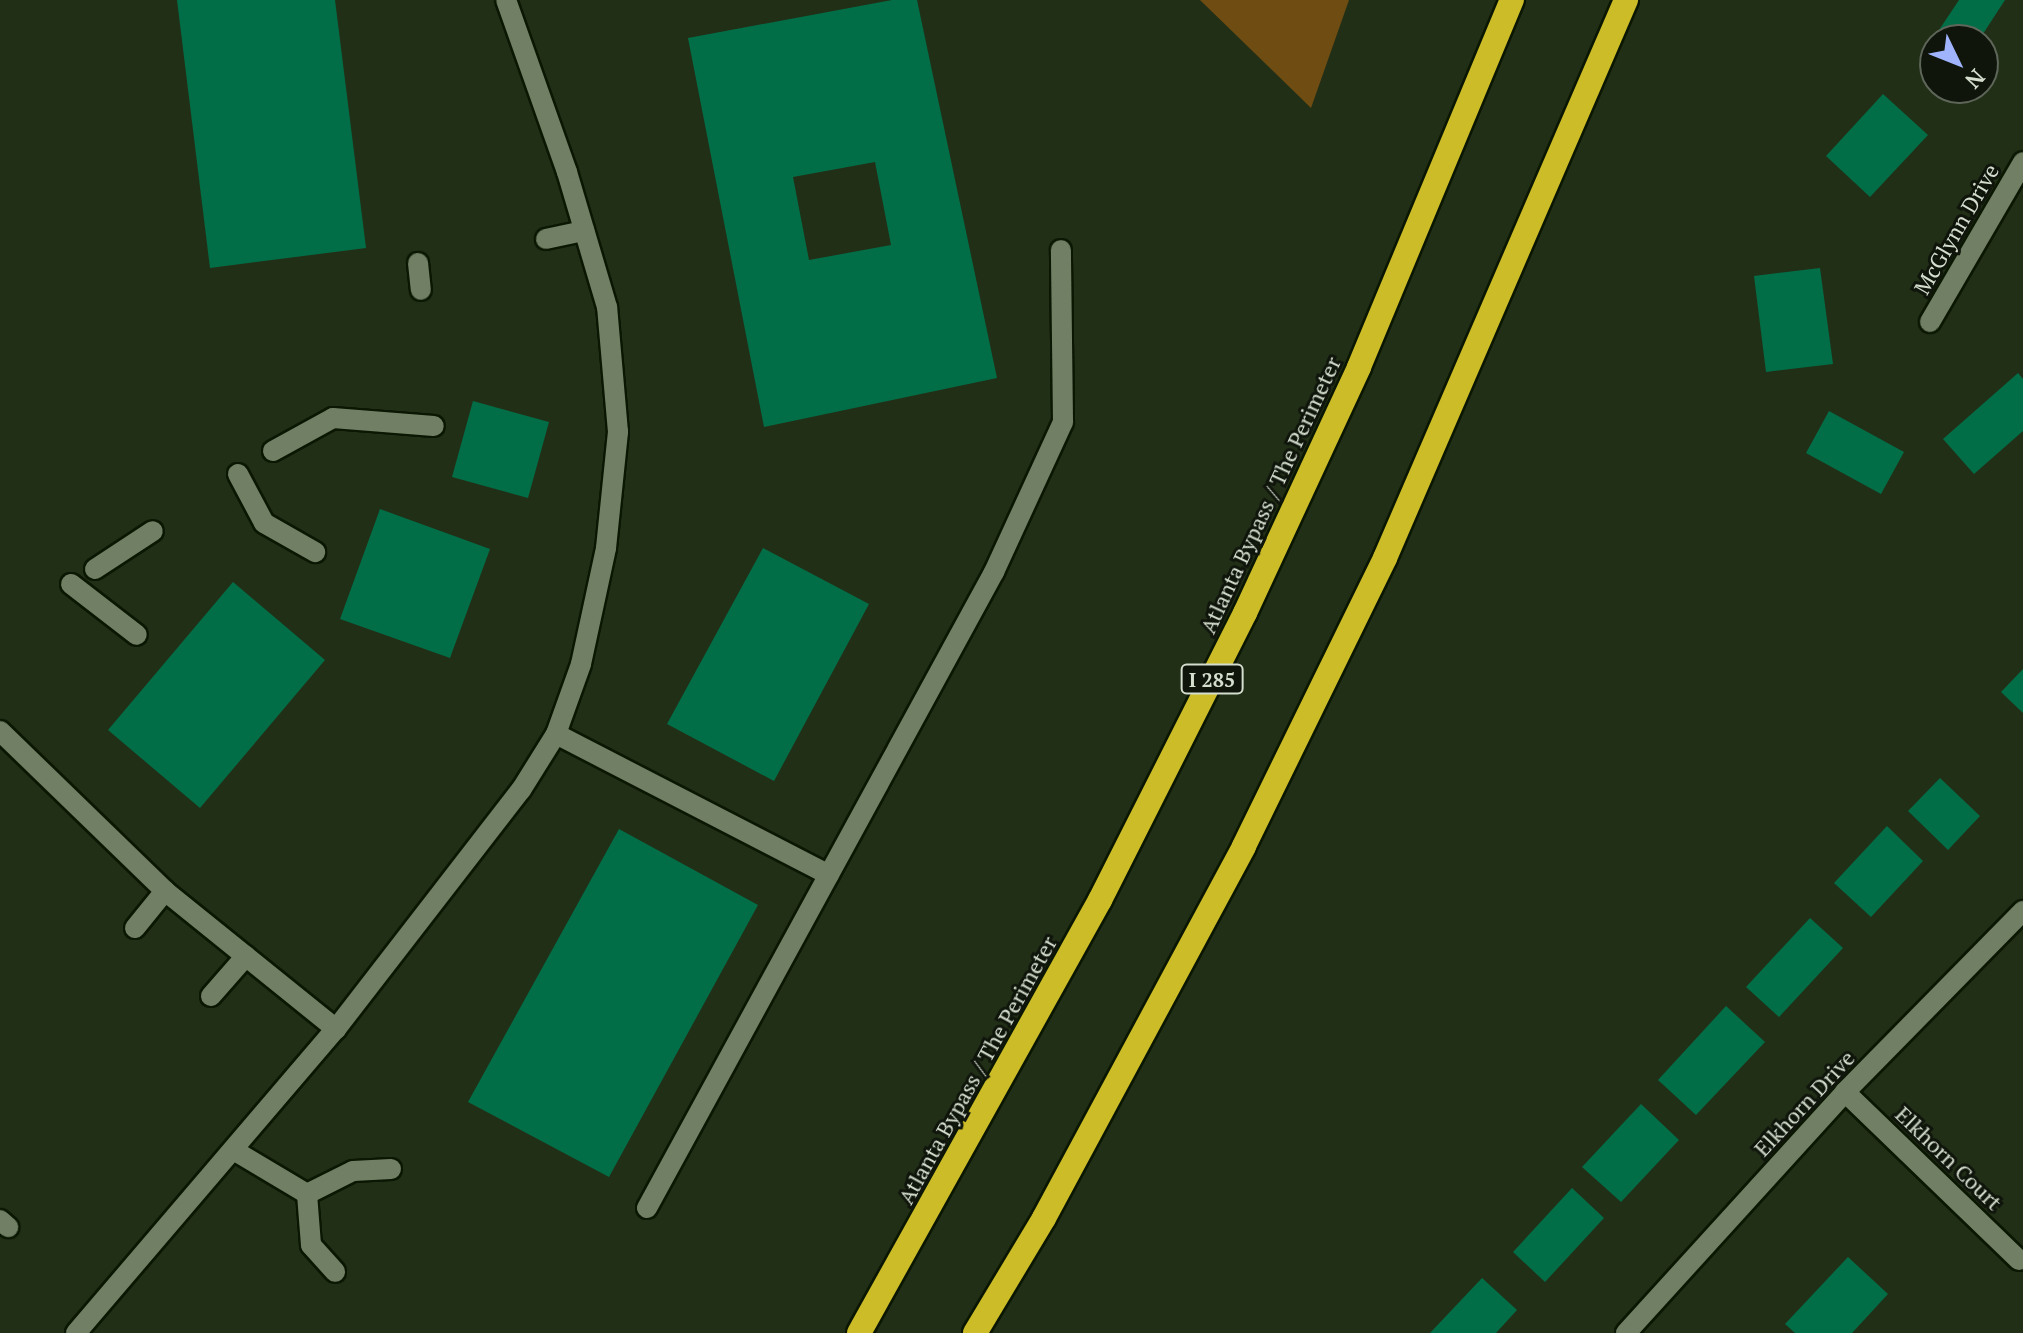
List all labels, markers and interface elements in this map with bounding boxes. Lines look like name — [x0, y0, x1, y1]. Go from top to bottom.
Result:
north arrow — [1919, 24, 1999, 104]
text: N — [1959, 63, 1992, 95]
street label: McGlynn Drive — [1908, 159, 2004, 299]
street label: Atlanta Bypass / The Perimeter — [1194, 352, 1346, 638]
road number: I 285 — [1180, 663, 1244, 695]
street label: Atlanta Bypass / The Perimeter — [892, 931, 1062, 1209]
street label: Elkhorn Drive — [1748, 1045, 1860, 1161]
street label: Elkhorn Court — [1890, 1101, 2008, 1215]

